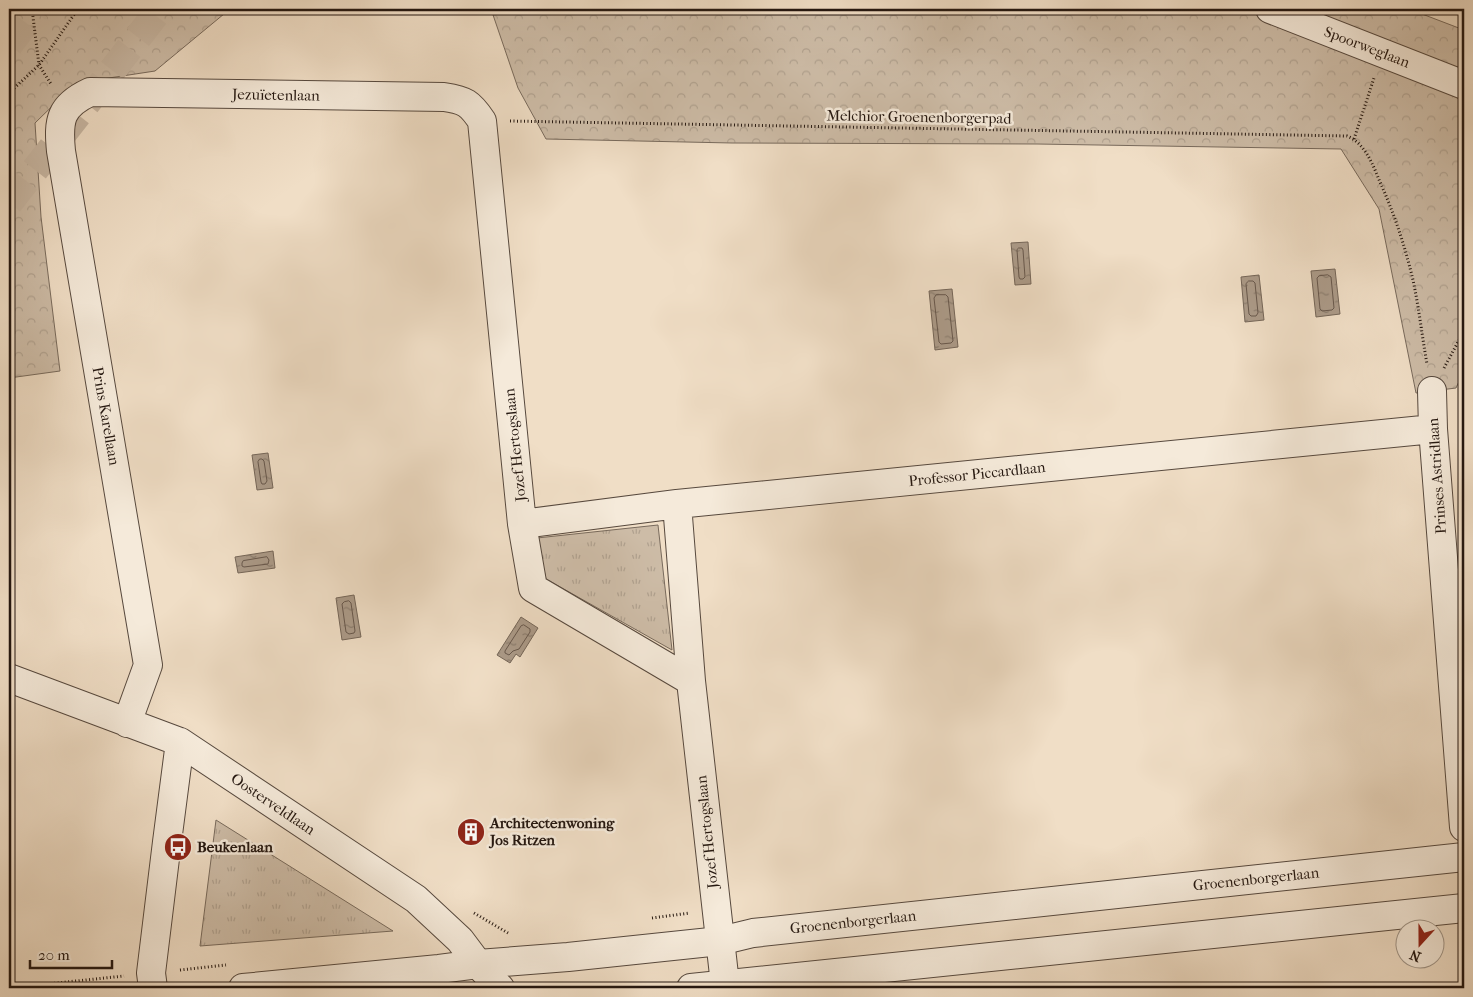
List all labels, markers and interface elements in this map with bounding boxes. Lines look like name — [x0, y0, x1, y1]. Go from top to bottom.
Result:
street label: Spoorweglaan — [1322, 22, 1413, 72]
street label: Jezuïetenlaan — [231, 85, 320, 105]
street label: Melchior Groenenborgerpad — [826, 106, 1013, 128]
street label: Prins Karellaan — [88, 365, 124, 467]
street label: Jozef Hertogslaan — [500, 387, 530, 504]
street label: Prinses Astridlaan — [1424, 417, 1450, 535]
street label: Professor Piccardlaan — [908, 458, 1047, 490]
street label: Oosterveldlaan — [227, 769, 319, 839]
street label: Jozef Hertogslaan — [692, 774, 722, 891]
place label: Architectenwoning Jos Ritzen — [488, 814, 615, 849]
building icon: Architectenwoning Jos Ritzen — [456, 817, 486, 847]
bus stop icon: Beukenlaan — [163, 832, 193, 862]
place label: Beukenlaan — [197, 838, 273, 856]
street label: Groenenborgerlaan — [1192, 863, 1320, 895]
street label: Groenenborgerlaan — [789, 906, 917, 938]
north arrow — [1396, 920, 1446, 970]
scale bar — [30, 937, 112, 969]
text: 20 m — [38, 946, 70, 964]
text: N — [1407, 946, 1424, 966]

